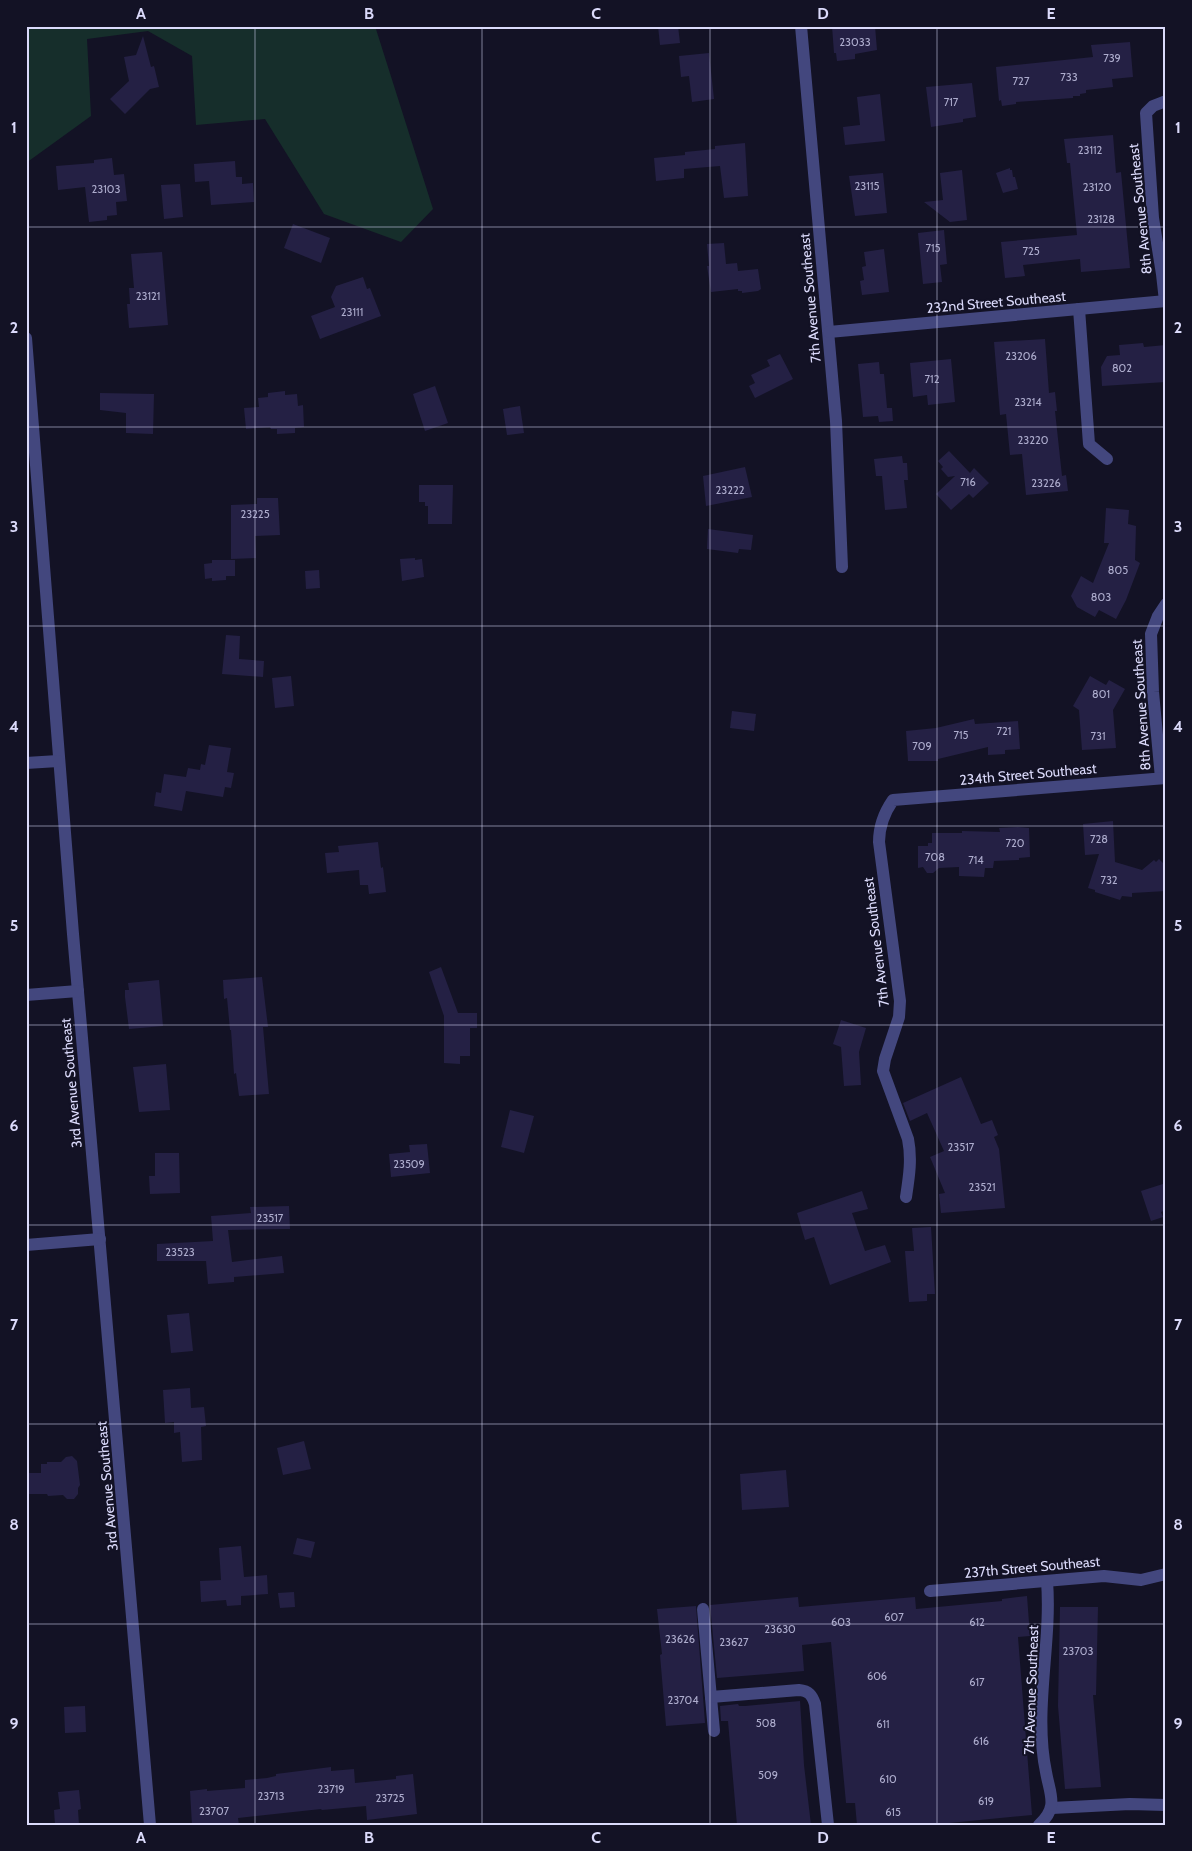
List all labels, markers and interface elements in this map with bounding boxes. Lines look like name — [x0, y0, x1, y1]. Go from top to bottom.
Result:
text: A — [136, 4, 146, 23]
text: B — [364, 4, 374, 23]
text: C — [591, 4, 601, 23]
text: D — [817, 4, 829, 23]
text: E — [1046, 4, 1056, 23]
house number: 23033 — [839, 35, 871, 49]
house number: 739 — [1103, 51, 1121, 65]
house number: 733 — [1060, 70, 1078, 84]
house number: 727 — [1013, 74, 1030, 88]
house number: 717 — [944, 95, 959, 109]
text: 1 — [11, 118, 17, 137]
text: 1 — [1175, 118, 1181, 137]
street label: 8th Avenue Southeast — [1124, 142, 1156, 275]
house number: 23112 — [1078, 143, 1103, 157]
house number: 23115 — [855, 179, 879, 193]
house number: 23120 — [1083, 180, 1112, 194]
house number: 23103 — [92, 182, 121, 196]
house number: 23128 — [1087, 212, 1115, 226]
street label: 7th Avenue Southeast — [795, 232, 825, 364]
house number: 715 — [925, 241, 941, 255]
house number: 725 — [1022, 244, 1040, 258]
street label: 232nd Street Southeast — [925, 287, 1067, 317]
house number: 23121 — [136, 289, 160, 303]
house number: 23111 — [341, 305, 363, 319]
text: 2 — [10, 318, 18, 337]
text: 2 — [1174, 318, 1182, 337]
house number: 23206 — [1005, 349, 1037, 363]
house number: 802 — [1112, 361, 1132, 375]
house number: 712 — [925, 372, 940, 386]
house number: 23214 — [1014, 395, 1042, 409]
house number: 23220 — [1018, 433, 1049, 447]
house number: 716 — [960, 475, 976, 489]
house number: 23226 — [1031, 476, 1061, 490]
house number: 23222 — [715, 483, 745, 497]
house number: 23225 — [240, 507, 270, 521]
text: 3 — [10, 517, 18, 536]
text: 3 — [1174, 517, 1182, 536]
house number: 805 — [1108, 563, 1128, 577]
house number: 803 — [1091, 590, 1111, 604]
street label: 8th Avenue Southeast — [1127, 639, 1155, 771]
house number: 801 — [1092, 687, 1110, 701]
text: 4 — [9, 717, 19, 736]
text: 4 — [1173, 717, 1183, 736]
house number: 721 — [997, 724, 1011, 738]
house number: 715 — [953, 728, 969, 742]
house number: 731 — [1090, 729, 1106, 743]
house number: 709 — [912, 739, 932, 753]
street label: 234th Street Southeast — [959, 759, 1098, 789]
house number: 728 — [1090, 832, 1108, 846]
house number: 720 — [1006, 836, 1025, 850]
house number: 708 — [925, 850, 945, 864]
house number: 714 — [968, 853, 984, 867]
house number: 732 — [1100, 873, 1118, 887]
street label: 7th Avenue Southeast — [859, 876, 893, 1008]
text: 5 — [10, 916, 18, 935]
text: 5 — [1174, 916, 1182, 935]
street label: 3rd Avenue Southeast — [56, 1017, 86, 1149]
text: 6 — [10, 1116, 19, 1135]
text: 6 — [1174, 1116, 1183, 1135]
house number: 23517 — [948, 1140, 975, 1154]
house number: 23509 — [393, 1157, 425, 1171]
house number: 23521 — [968, 1180, 996, 1194]
house number: 23517 — [257, 1211, 284, 1225]
house number: 23523 — [165, 1245, 195, 1259]
text: 7 — [10, 1315, 19, 1334]
text: 7 — [1174, 1315, 1183, 1334]
street label: 3rd Avenue Southeast — [92, 1420, 122, 1552]
text: 8 — [9, 1515, 19, 1534]
text: 8 — [1173, 1515, 1183, 1534]
street label: 237th Street Southeast — [963, 1552, 1101, 1582]
house number: 607 — [884, 1610, 904, 1624]
house number: 603 — [831, 1615, 851, 1629]
house number: 612 — [969, 1615, 985, 1629]
house number: 23630 — [764, 1622, 796, 1636]
street label: 7th Avenue Southeast — [1020, 1624, 1042, 1755]
house number: 23626 — [665, 1632, 695, 1646]
house number: 23627 — [719, 1635, 749, 1649]
house number: 23703 — [1063, 1644, 1093, 1658]
house number: 606 — [867, 1669, 887, 1683]
house number: 617 — [969, 1675, 985, 1689]
house number: 23704 — [667, 1693, 699, 1707]
text: 9 — [10, 1714, 19, 1733]
text: 9 — [1174, 1714, 1183, 1733]
house number: 508 — [756, 1716, 776, 1730]
house number: 611 — [876, 1717, 890, 1731]
house number: 616 — [973, 1734, 989, 1748]
house number: 509 — [758, 1768, 778, 1782]
house number: 610 — [879, 1772, 897, 1786]
house number: 23719 — [317, 1782, 345, 1796]
house number: 23713 — [258, 1789, 284, 1803]
house number: 23725 — [376, 1791, 405, 1805]
house number: 619 — [978, 1794, 994, 1808]
house number: 23707 — [199, 1804, 230, 1818]
house number: 615 — [885, 1805, 901, 1819]
text: A — [136, 1828, 146, 1847]
text: B — [364, 1828, 374, 1847]
text: C — [591, 1828, 601, 1847]
text: D — [817, 1828, 829, 1847]
text: E — [1046, 1828, 1056, 1847]

